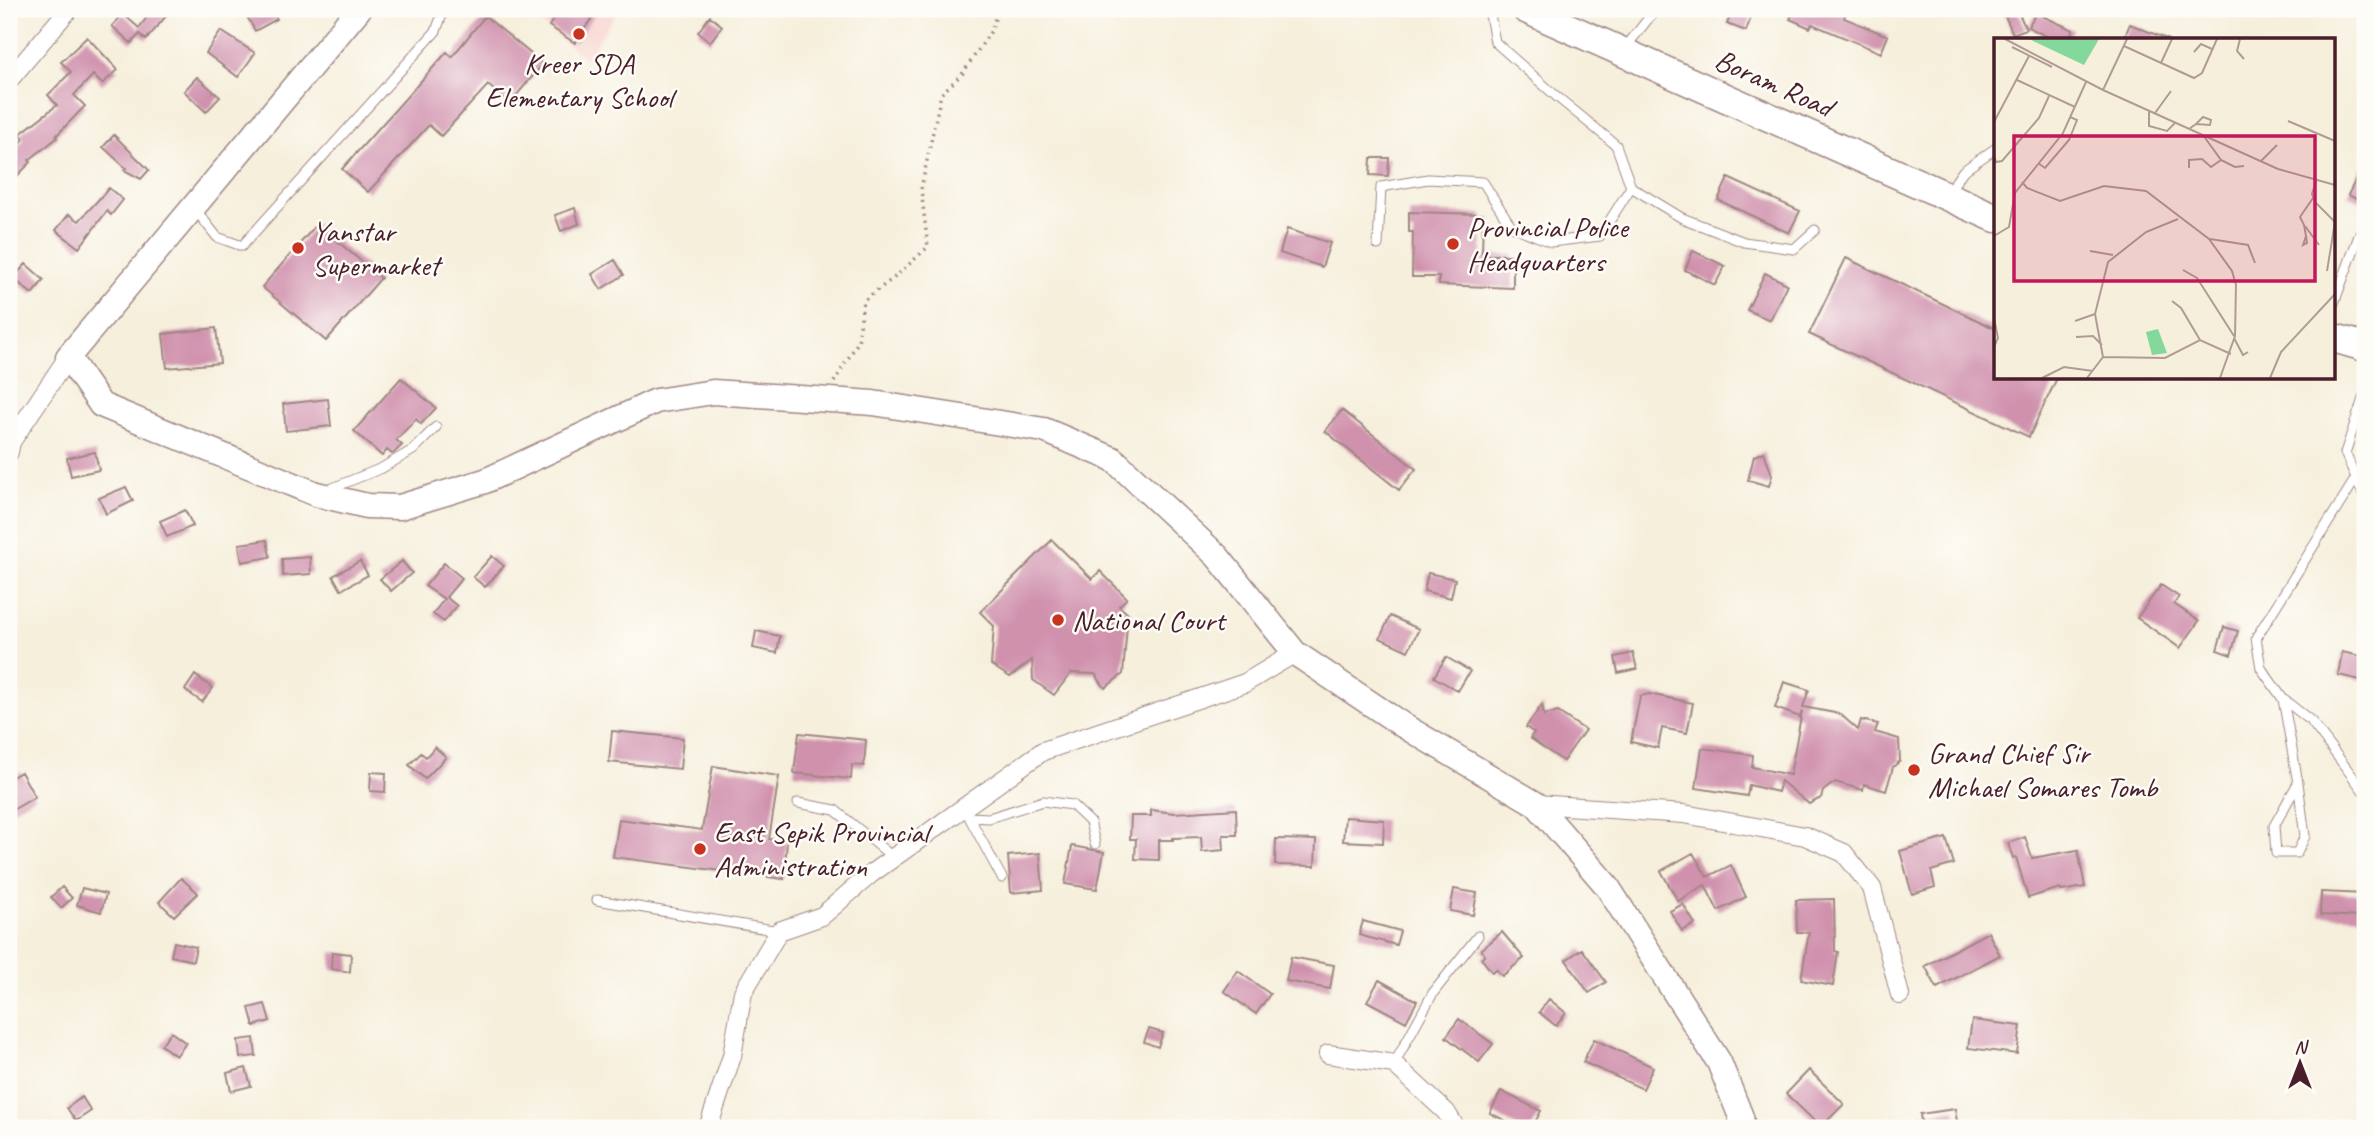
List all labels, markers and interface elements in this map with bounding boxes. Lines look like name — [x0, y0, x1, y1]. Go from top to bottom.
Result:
marker: Kreer SDA Elementary School — [571, 26, 587, 42]
inset map — [1994, 38, 2336, 380]
street label: Boram Road — [1709, 40, 1843, 128]
place label: Kreer SDA Elementary School — [485, 44, 678, 116]
place label: Provincial Police Headquarters — [1467, 208, 1630, 280]
place label: Yanstar Supermarket — [312, 212, 444, 284]
marker: Provincial Police Headquarters — [1445, 236, 1461, 252]
marker: Yanstar Supermarket — [290, 240, 306, 256]
place label: National Court — [1072, 601, 1228, 639]
marker: National Court — [1050, 612, 1066, 628]
place label: Grand Chief Sir Michael Somares Tomb — [1928, 734, 2159, 806]
marker: Grand Chief Sir Michael Somares Tomb — [1906, 762, 1922, 778]
place label: East Sepik Provincial Administration — [714, 813, 933, 885]
marker: East Sepik Provincial Administration — [692, 841, 708, 857]
north arrow — [2266, 1028, 2336, 1098]
text: N — [2294, 1035, 2309, 1059]

